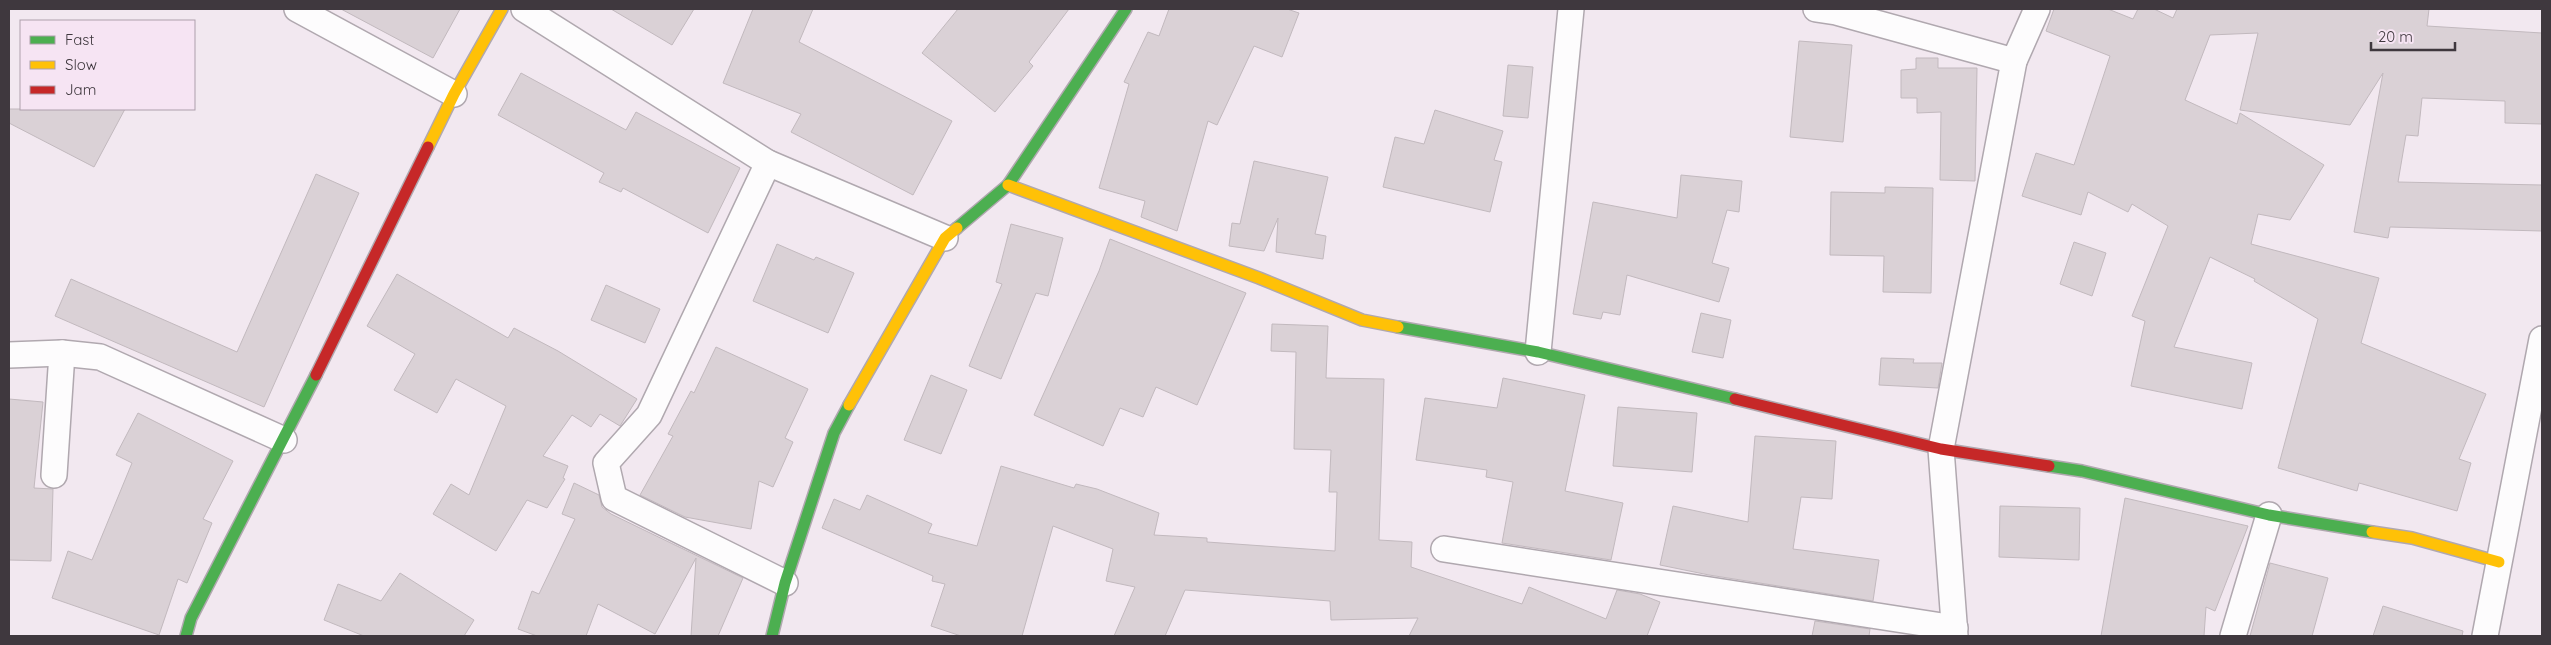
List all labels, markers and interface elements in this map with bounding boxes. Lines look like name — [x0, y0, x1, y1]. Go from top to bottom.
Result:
legend — [20, 20, 195, 110]
scale bar — [2371, 20, 2455, 52]
text: 20 m — [2378, 27, 2413, 46]
text: Fast — [65, 30, 94, 49]
text: Slow — [65, 55, 97, 74]
text: Jam — [65, 80, 96, 99]

